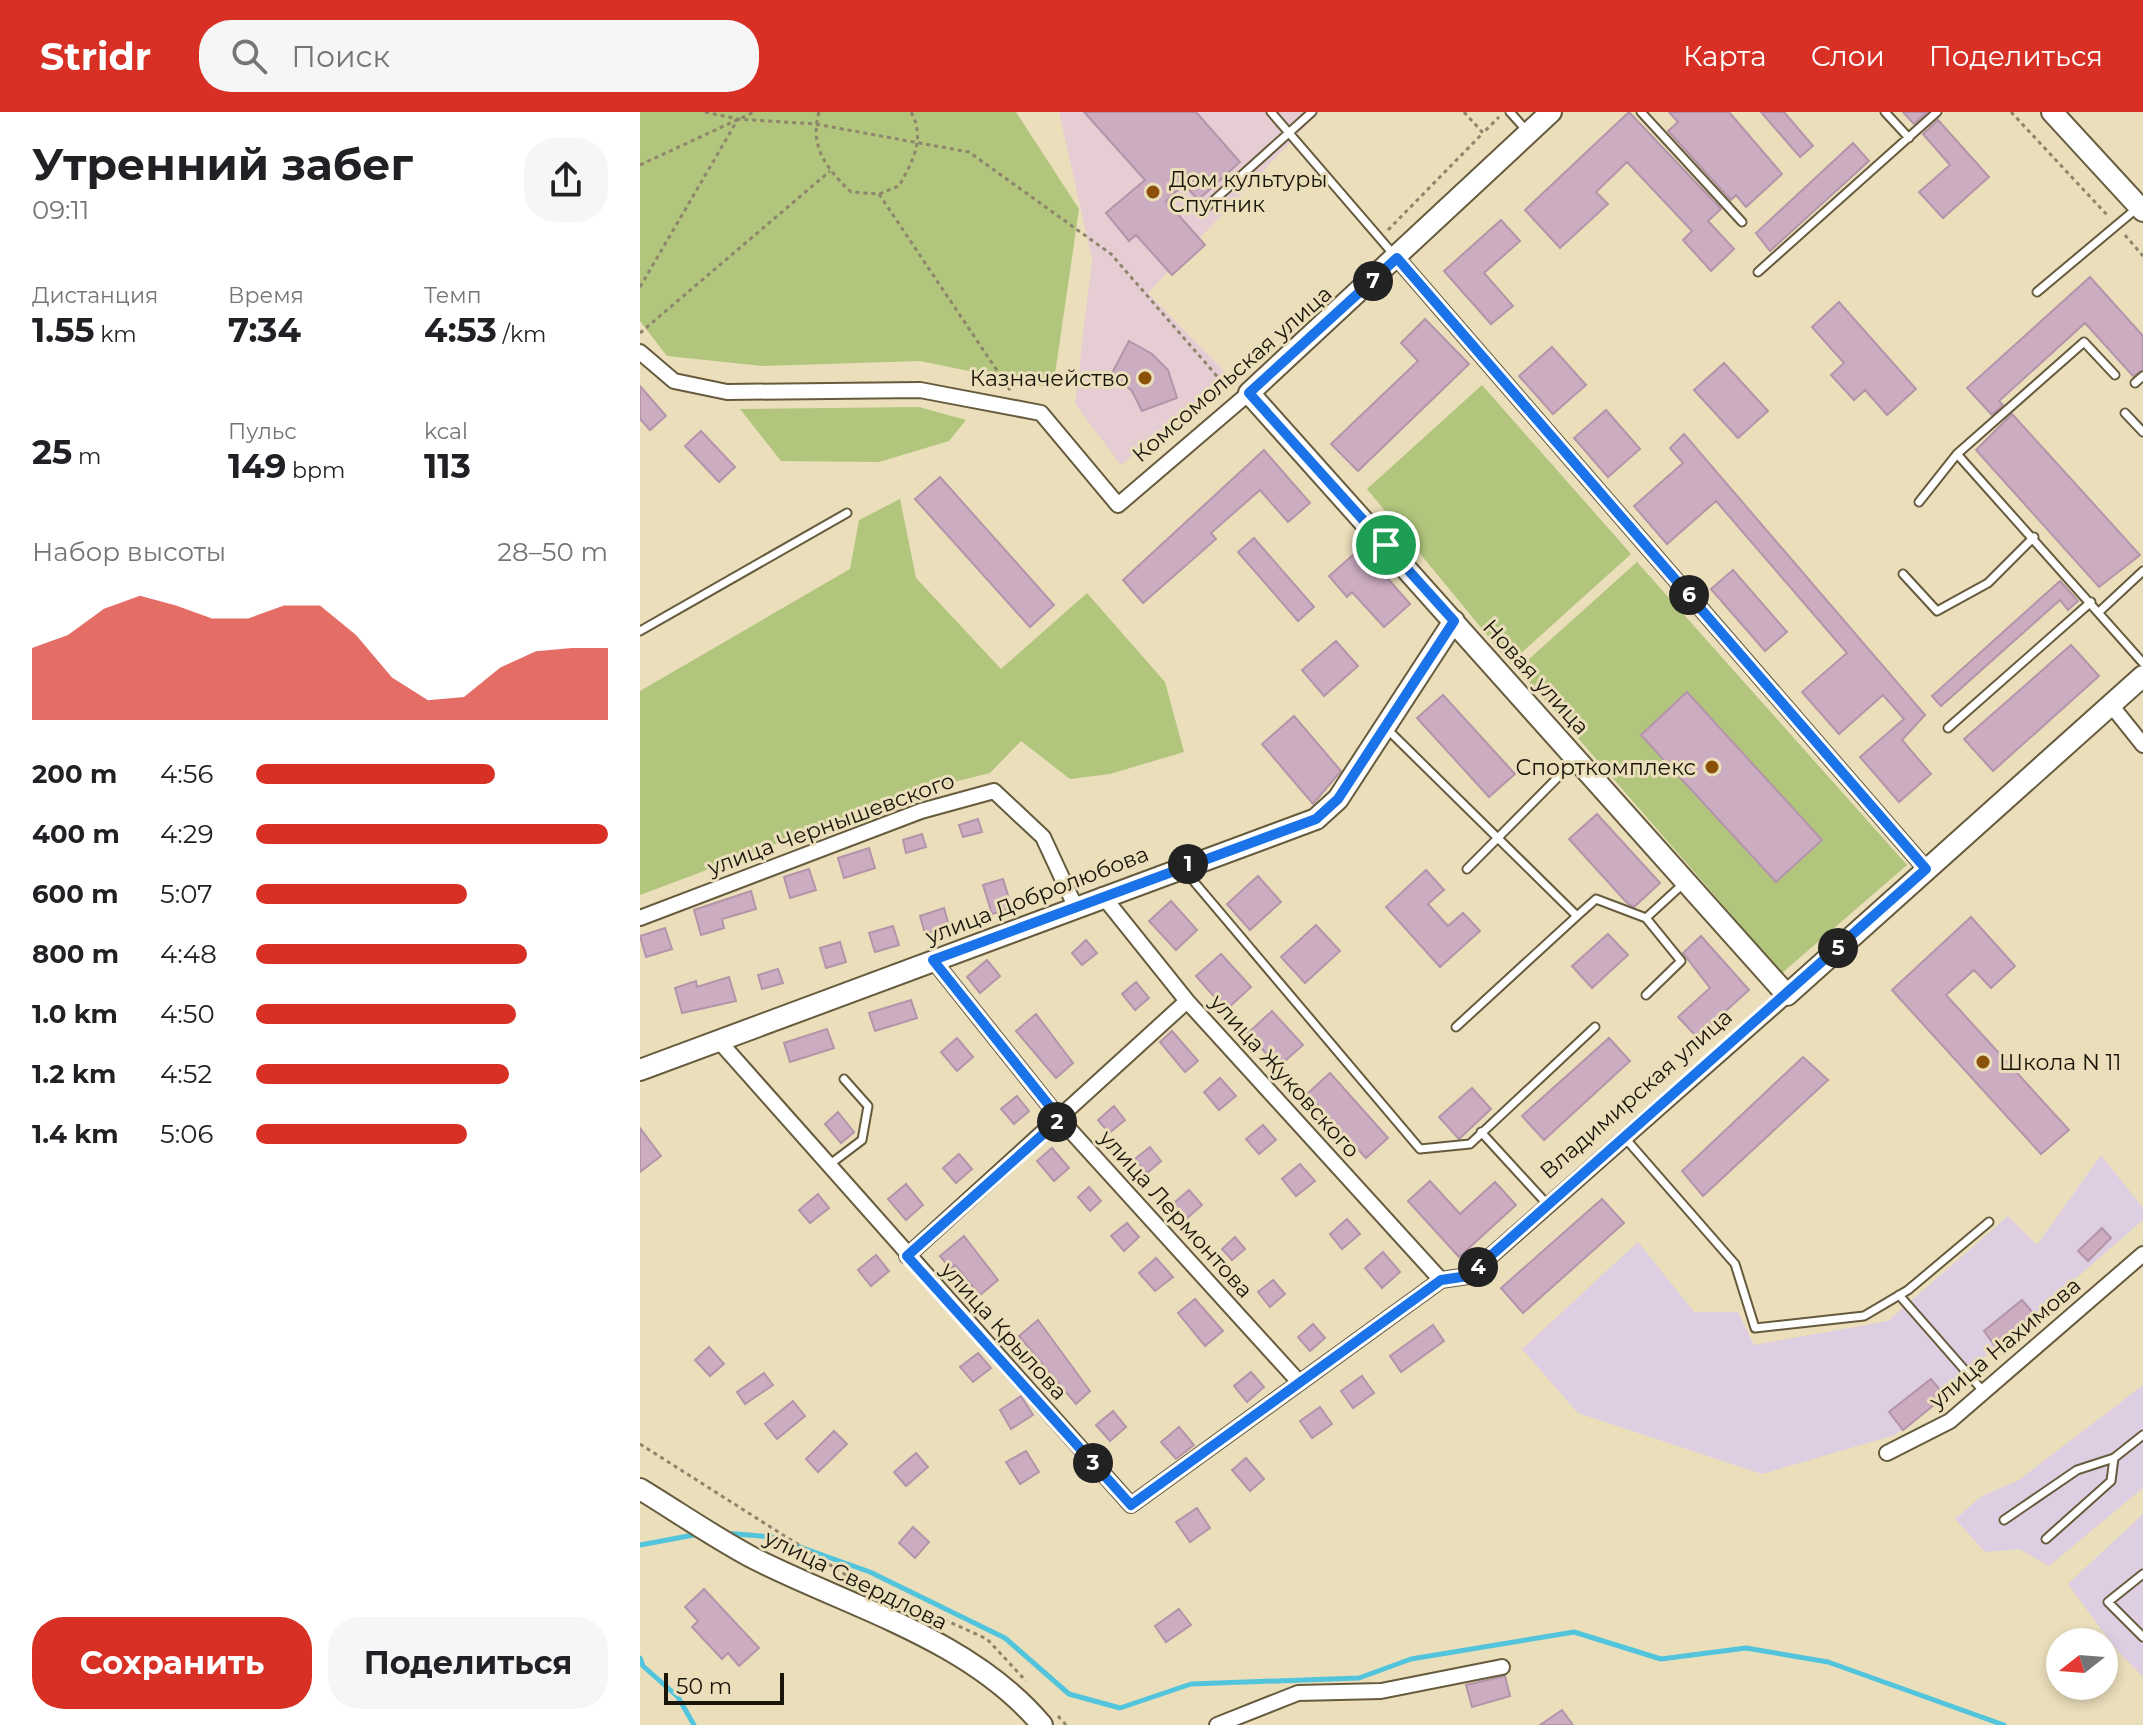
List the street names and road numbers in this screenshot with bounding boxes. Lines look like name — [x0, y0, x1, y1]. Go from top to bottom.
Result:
street label: Комсомольская улица — [1127, 280, 1337, 468]
street label: Новая улица — [1477, 614, 1595, 740]
street label: улица Чернышевского — [703, 767, 958, 882]
street label: улица Добролюбова — [921, 840, 1152, 950]
street label: улица Жуковского — [1204, 988, 1366, 1163]
street label: Владимирская улица — [1534, 1003, 1738, 1185]
street label: улица Лермонтова — [1093, 1124, 1259, 1304]
street label: улица Крылова — [934, 1256, 1073, 1405]
street label: улица Нахимова — [1923, 1272, 2086, 1415]
street label: улица Свердлова — [759, 1523, 952, 1636]

